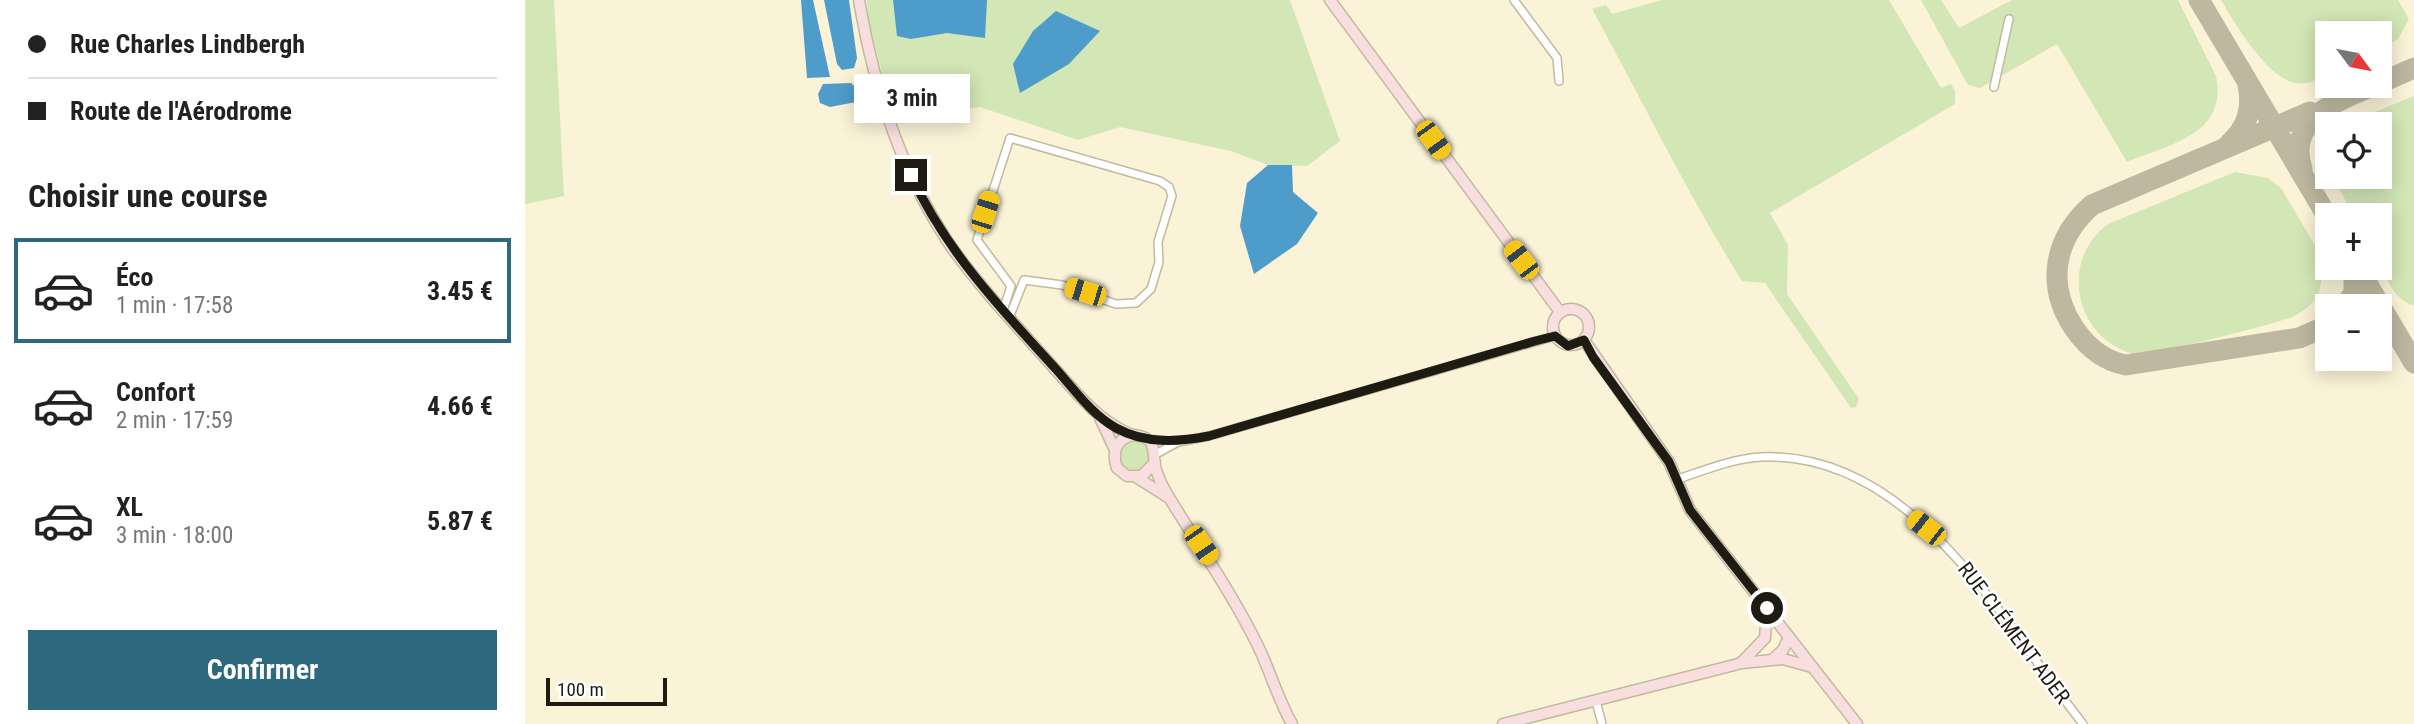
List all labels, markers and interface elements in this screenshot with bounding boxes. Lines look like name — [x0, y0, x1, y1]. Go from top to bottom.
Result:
north arrow — [2315, 21, 2392, 98]
map controls — [2315, 21, 2392, 371]
text: Rue Charles Lindbergh — [70, 29, 305, 59]
callout: 3 min — [853, 74, 969, 122]
text: 3 min — [886, 85, 938, 112]
text: Route de l'Aérodrome — [70, 96, 292, 126]
button: locate — [2315, 112, 2392, 189]
car — [1413, 117, 1454, 163]
route end — [895, 159, 927, 191]
text: Choisir une course — [28, 177, 268, 215]
car — [969, 189, 1002, 235]
button: + — [2315, 203, 2392, 280]
car — [1500, 237, 1543, 283]
icon: car — [32, 259, 95, 322]
text: Éco — [116, 262, 153, 292]
text: 3.45 € — [427, 276, 493, 306]
car — [1062, 276, 1109, 308]
text: 1 min · 17:58 — [116, 292, 233, 319]
button: − — [2315, 294, 2392, 371]
icon: car — [32, 374, 95, 437]
text: Confort — [116, 377, 195, 407]
text: 4.66 € — [427, 391, 493, 421]
text: 2 min · 17:59 — [116, 407, 233, 434]
icon: car — [32, 489, 95, 552]
text: XL — [116, 492, 143, 522]
text: 5.87 € — [427, 506, 493, 536]
car — [1903, 507, 1950, 549]
text: 3 min · 18:00 — [116, 522, 233, 549]
car — [1181, 522, 1222, 568]
street label: RUE CLÉMENT ADER — [1953, 558, 2075, 708]
route start — [1751, 592, 1783, 624]
button: Confirmer — [28, 630, 497, 710]
scale bar — [546, 675, 667, 707]
text: 100 m — [557, 678, 604, 701]

